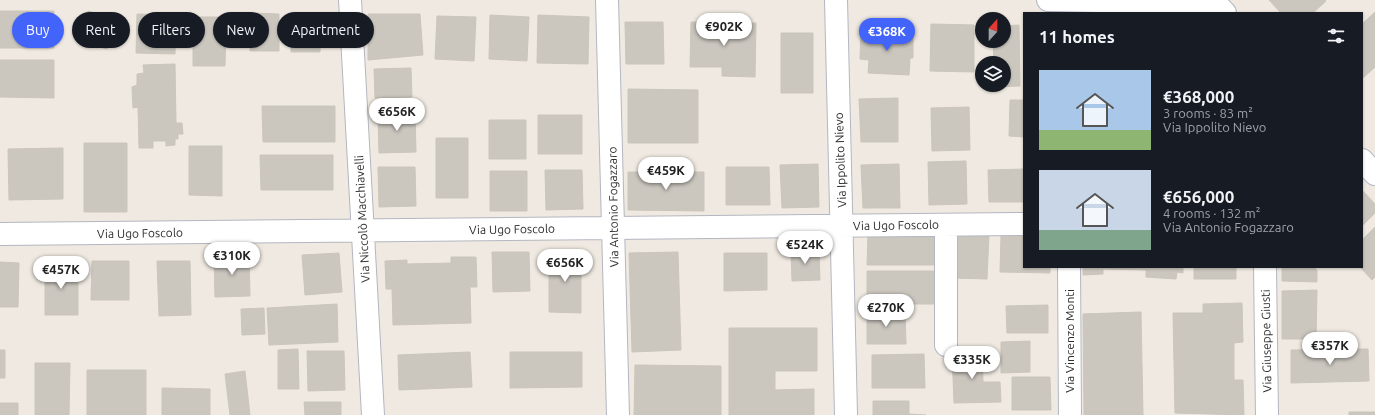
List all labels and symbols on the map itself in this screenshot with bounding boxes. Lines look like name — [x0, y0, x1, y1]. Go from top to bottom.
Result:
north arrow — [975, 12, 1011, 48]
pin: €902K — [696, 13, 752, 47]
pin: €368K — [859, 18, 915, 52]
pin: €656K — [369, 98, 425, 132]
street label: Via Ippolito Nievo — [832, 112, 848, 208]
street label: Via Antonio Fogazzaro — [605, 146, 621, 268]
street label: Via Niccolò Macchiavelli — [352, 155, 372, 283]
pin: €459K — [638, 157, 694, 191]
street label: Via Ugo Foscolo — [853, 218, 939, 232]
street label: Via Ugo Foscolo — [469, 222, 555, 236]
street label: Via Ugo Foscolo — [97, 226, 183, 240]
pin: €524K — [777, 231, 833, 265]
pin: €310K — [204, 242, 260, 276]
pin: €656K — [537, 249, 593, 283]
pin: €457K — [33, 256, 89, 290]
street label: Via Vincenzo Monti — [1063, 289, 1076, 393]
street label: Via Giuseppe Giusti — [1259, 289, 1273, 393]
pin: €270K — [858, 294, 914, 328]
pin: €357K — [1302, 332, 1358, 366]
pin: €335K — [944, 346, 1000, 380]

